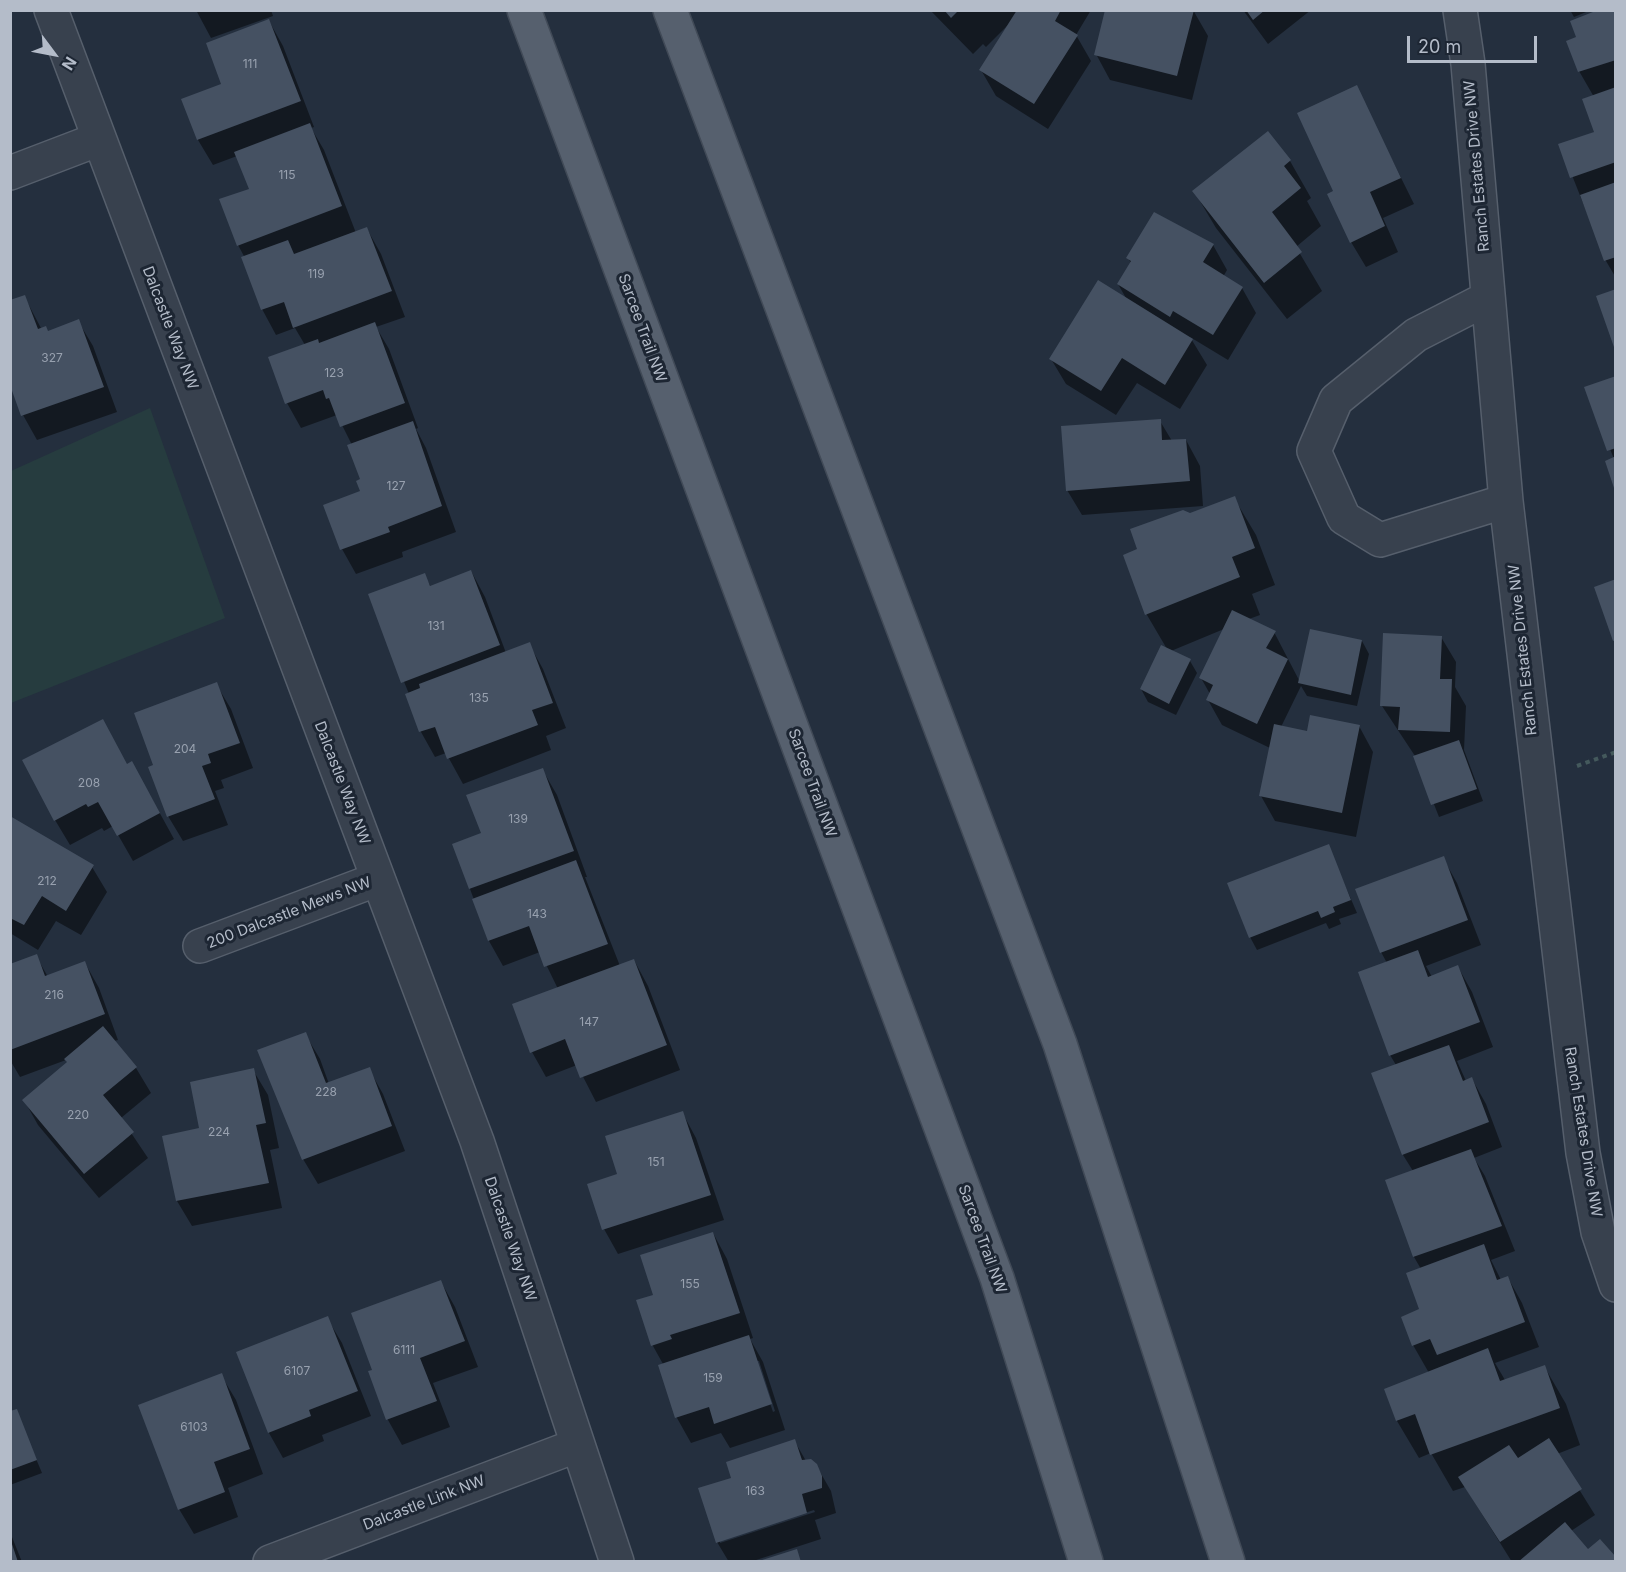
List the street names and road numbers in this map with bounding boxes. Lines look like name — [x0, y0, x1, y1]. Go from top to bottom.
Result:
street label: Ranch Estates Drive NW — [1461, 80, 1493, 252]
street label: Dalcastle Way NW — [138, 264, 202, 392]
street label: Sarcee Trail NW — [614, 271, 670, 385]
street label: Ranch Estates Drive NW — [1505, 564, 1541, 736]
street label: Dalcastle Way NW — [310, 719, 374, 847]
street label: Sarcee Trail NW — [784, 726, 840, 840]
street label: 200 Dalcastle Mews NW — [204, 873, 374, 953]
street label: Ranch Estates Drive NW — [1561, 1046, 1605, 1218]
street label: Dalcastle Way NW — [480, 1174, 540, 1304]
street label: Sarcee Trail NW — [954, 1182, 1010, 1296]
street label: Dalcastle Link NW — [361, 1471, 487, 1535]

